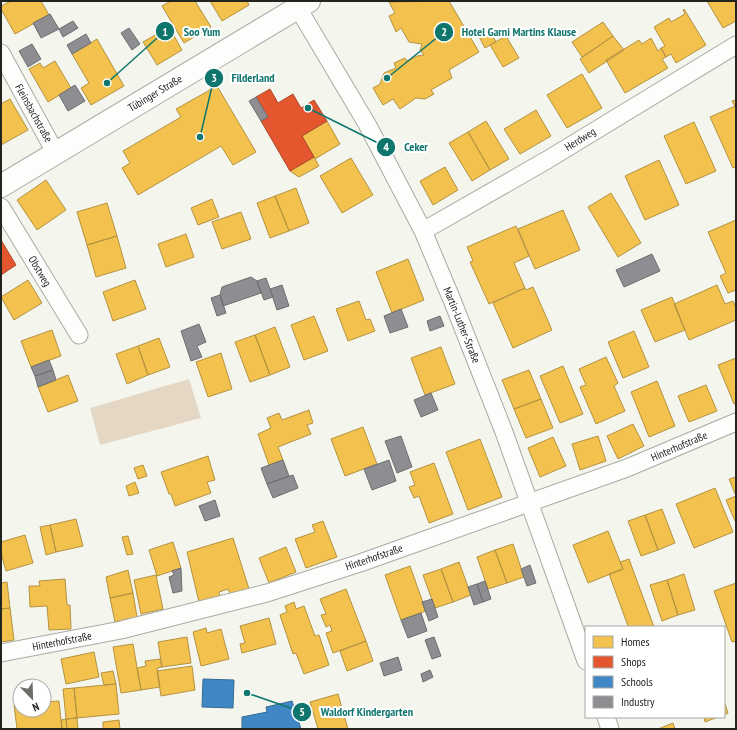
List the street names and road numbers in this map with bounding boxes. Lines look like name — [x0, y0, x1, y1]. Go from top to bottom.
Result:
street label: Tübinger Straße — [125, 71, 185, 115]
street label: Fleinsbachstraße — [12, 81, 56, 145]
street label: Herdweg — [562, 124, 598, 154]
street label: Obstweg — [25, 253, 55, 289]
street label: Martin-Luther-Straße — [440, 285, 484, 366]
street label: Hinterhofstraße — [649, 428, 710, 464]
street label: Hinterhofstraße — [343, 540, 405, 573]
street label: Hinterhofstraße — [31, 628, 93, 654]

